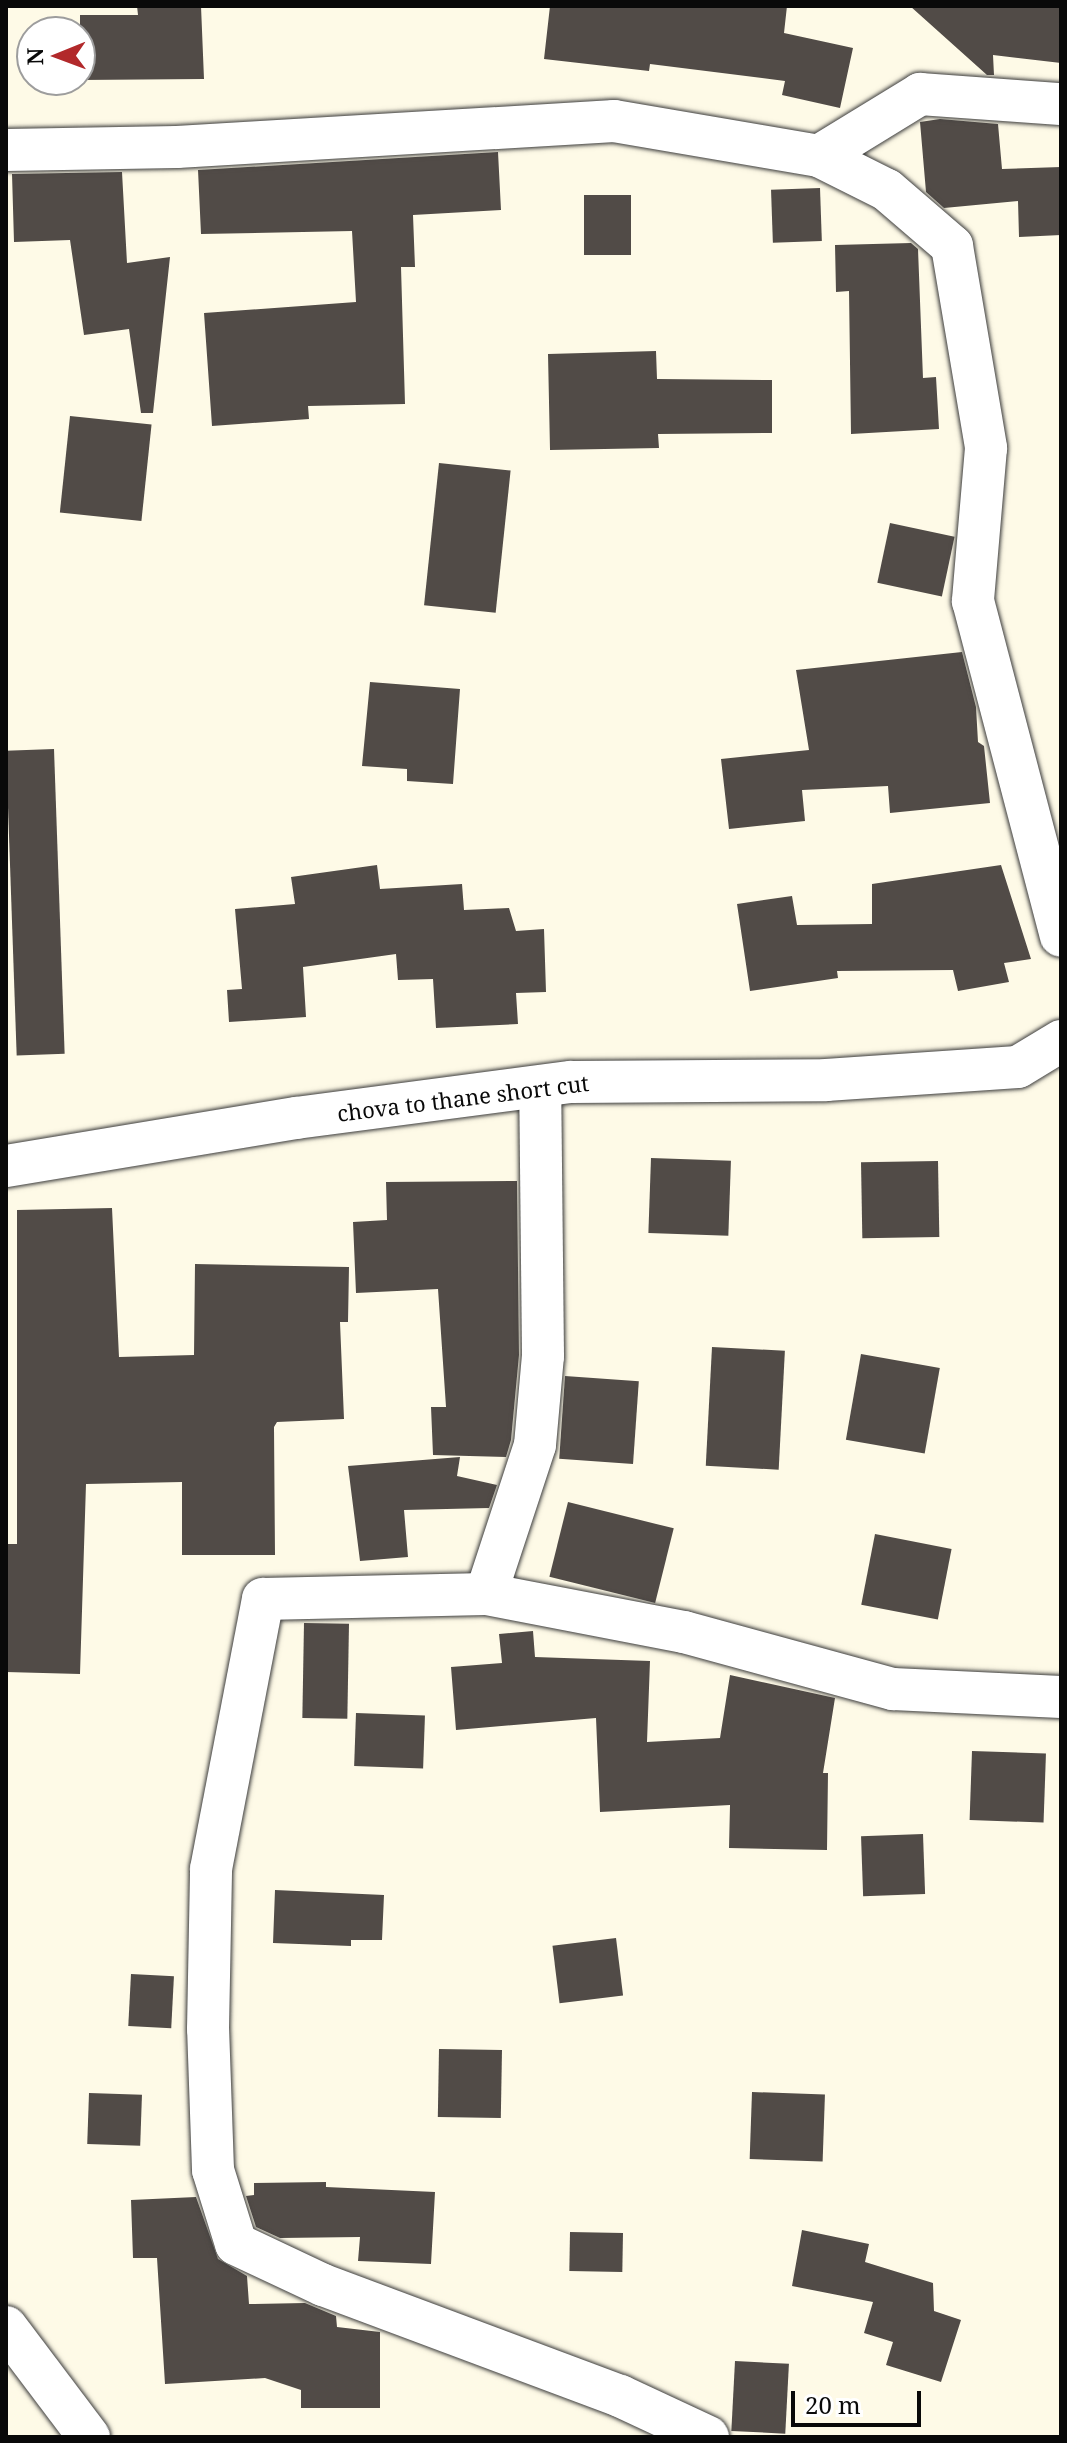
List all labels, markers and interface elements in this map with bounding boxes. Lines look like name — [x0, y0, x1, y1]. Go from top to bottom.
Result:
north arrow — [16, 16, 96, 96]
text: N — [19, 47, 49, 65]
street label: chova to thane short cut — [336, 1069, 590, 1127]
scale bar — [795, 2375, 925, 2425]
text: 20 m — [805, 2388, 861, 2421]

